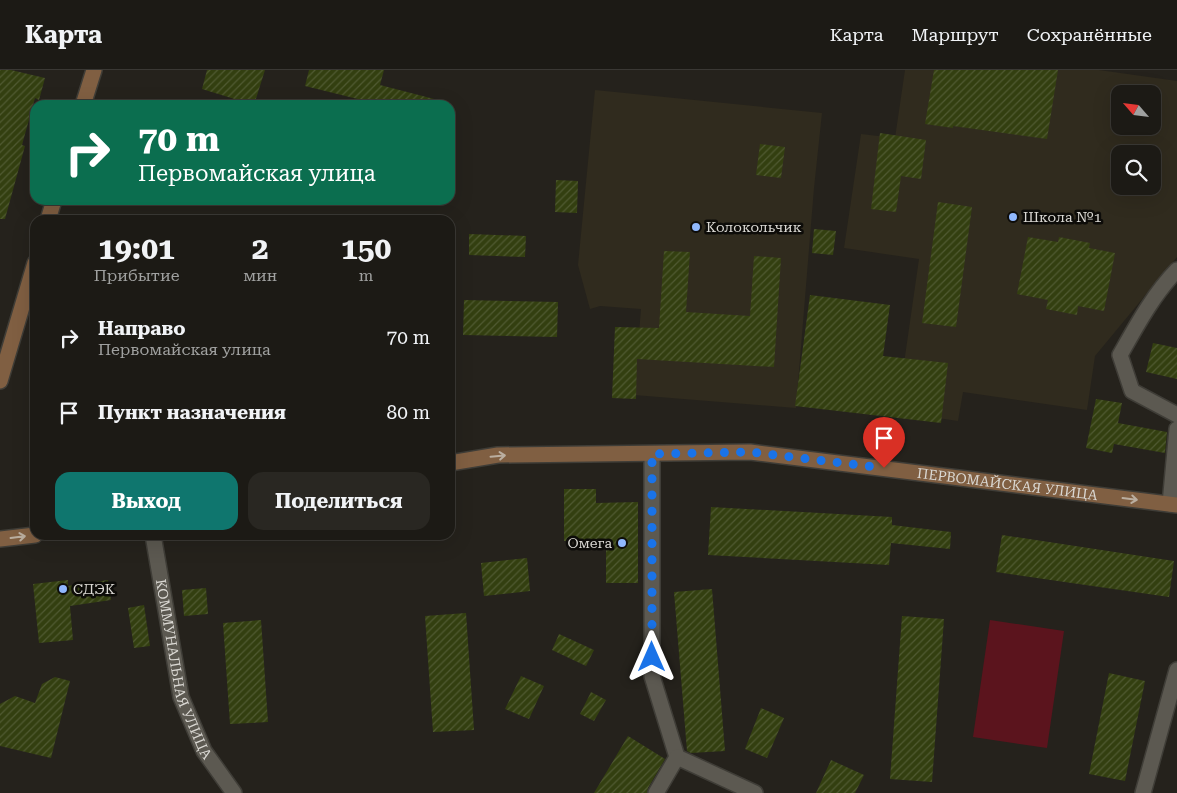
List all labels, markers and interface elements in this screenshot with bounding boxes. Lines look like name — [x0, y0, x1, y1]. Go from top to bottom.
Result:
text: Карта — [25, 21, 102, 49]
text: Карта — [830, 24, 884, 45]
text: Маршрут — [912, 24, 999, 45]
text: Сохранённые — [1027, 24, 1152, 45]
north arrow — [1111, 85, 1161, 135]
map controls — [1111, 85, 1161, 195]
text: 70 m — [138, 119, 220, 160]
icon: right — [55, 120, 120, 185]
button: search — [1111, 145, 1161, 195]
text: Первомайская улица — [138, 161, 376, 186]
place label: Школа №1 — [1023, 209, 1102, 225]
marker: Школа №1 — [1007, 211, 1019, 223]
place label: Колокольчик — [706, 219, 802, 235]
marker: Колокольчик — [690, 221, 702, 233]
text: 19:01 — [98, 231, 175, 266]
text: 2 — [252, 231, 269, 266]
text: 150 — [341, 231, 391, 266]
text: Прибытие — [94, 266, 179, 285]
text: мин — [243, 266, 277, 285]
text: m — [359, 266, 373, 285]
text: Направо — [98, 317, 185, 340]
icon: right — [55, 324, 83, 352]
text: 70 m — [387, 326, 430, 349]
text: Первомайская улица — [98, 340, 271, 359]
icon: arrive — [55, 399, 83, 427]
text: Пункт назначения — [98, 401, 286, 424]
text: 80 m — [387, 401, 430, 424]
pin — [863, 417, 905, 468]
icon: arrive — [870, 424, 898, 452]
one-way arrow — [490, 451, 506, 461]
street label: ПЕРВОМАЙСКАЯ УЛИЦА — [916, 465, 1099, 503]
button: Выход — [55, 472, 238, 530]
button: Поделиться — [248, 472, 430, 530]
one-way arrow — [1122, 494, 1138, 504]
one-way arrow — [9, 532, 25, 542]
place label: Омега — [567, 535, 612, 551]
marker: Омега — [616, 537, 628, 549]
street label: КОММУНАЛЬНАЯ УЛИЦА — [153, 578, 215, 762]
place label: СДЭК — [73, 581, 115, 597]
marker: СДЭК — [57, 583, 69, 595]
position arrow — [625, 630, 677, 682]

